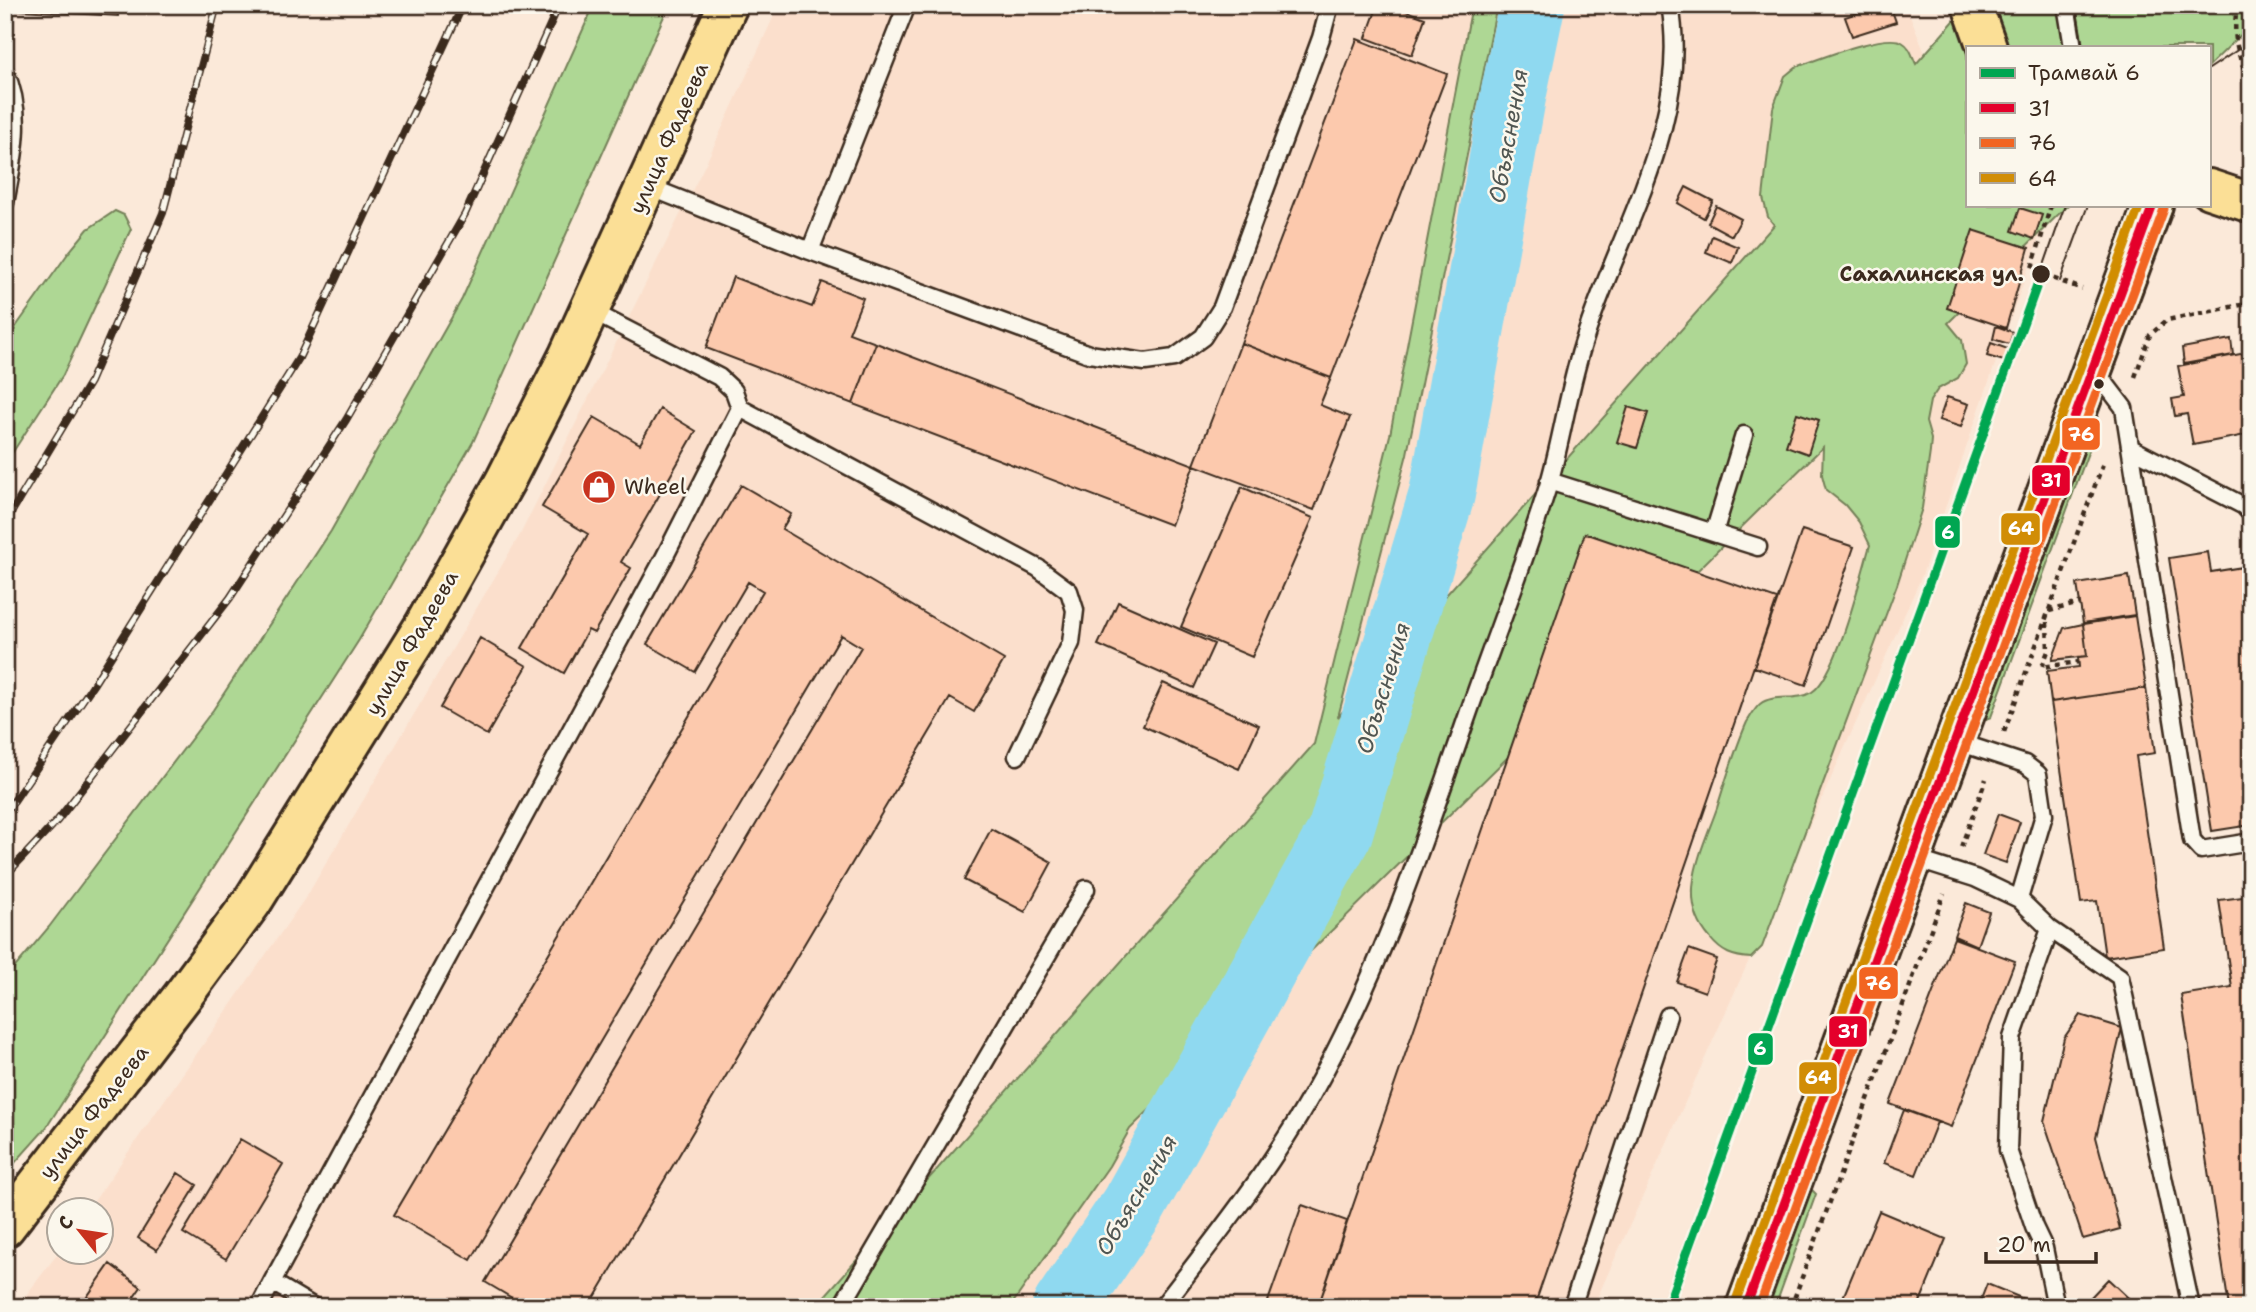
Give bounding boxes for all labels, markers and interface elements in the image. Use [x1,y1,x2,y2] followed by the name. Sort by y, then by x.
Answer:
[1966,46,2210,206] legend
[623,58,715,218] street label: улица Фадеева
[2028,59,2140,87] text: Трамвай 6
[1481,67,1535,205] water label: Объяснения
[2028,95,2050,123] text: 31
[2028,129,2057,157] text: 76
[2028,165,2057,193] text: 64
[1840,260,2024,288] place label: Сахалинская ул.
[2030,263,2052,285] marker: Сахалинская ул.
[2092,377,2106,391] unlabelled marker
[2061,417,2101,451] line badge: 76
[2068,422,2094,447] text: 76
[2031,464,2071,497] line badge: 31
[580,468,618,506] shop icon: Wheel
[2040,468,2062,493] text: 31
[624,473,687,501] place label: Wheel
[2000,512,2041,546] line badge: 64
[1934,515,1961,549] line badge: 6
[2008,516,2035,541] text: 64
[1941,520,1955,545] text: 6
[359,565,465,721] street label: улица Фадеева
[1349,619,1417,757] water label: Объяснения
[1858,966,1899,1000] line badge: 76
[1865,971,1891,996] text: 76
[1828,1015,1868,1048] line badge: 31
[1837,1019,1859,1044] text: 31
[1747,1032,1774,1066] line badge: 6
[1753,1036,1767,1061] text: 6
[33,1039,155,1185] street label: улица Фадеева
[1798,1061,1838,1095] line badge: 64
[1805,1065,1832,1090] text: 64
[1088,1129,1184,1261] water label: Объяснения
[46,1196,116,1266] north arrow
[52,1211,79,1234] text: С
[1986,1221,2097,1265] scale bar
[1997,1231,2051,1259] text: 20 m

